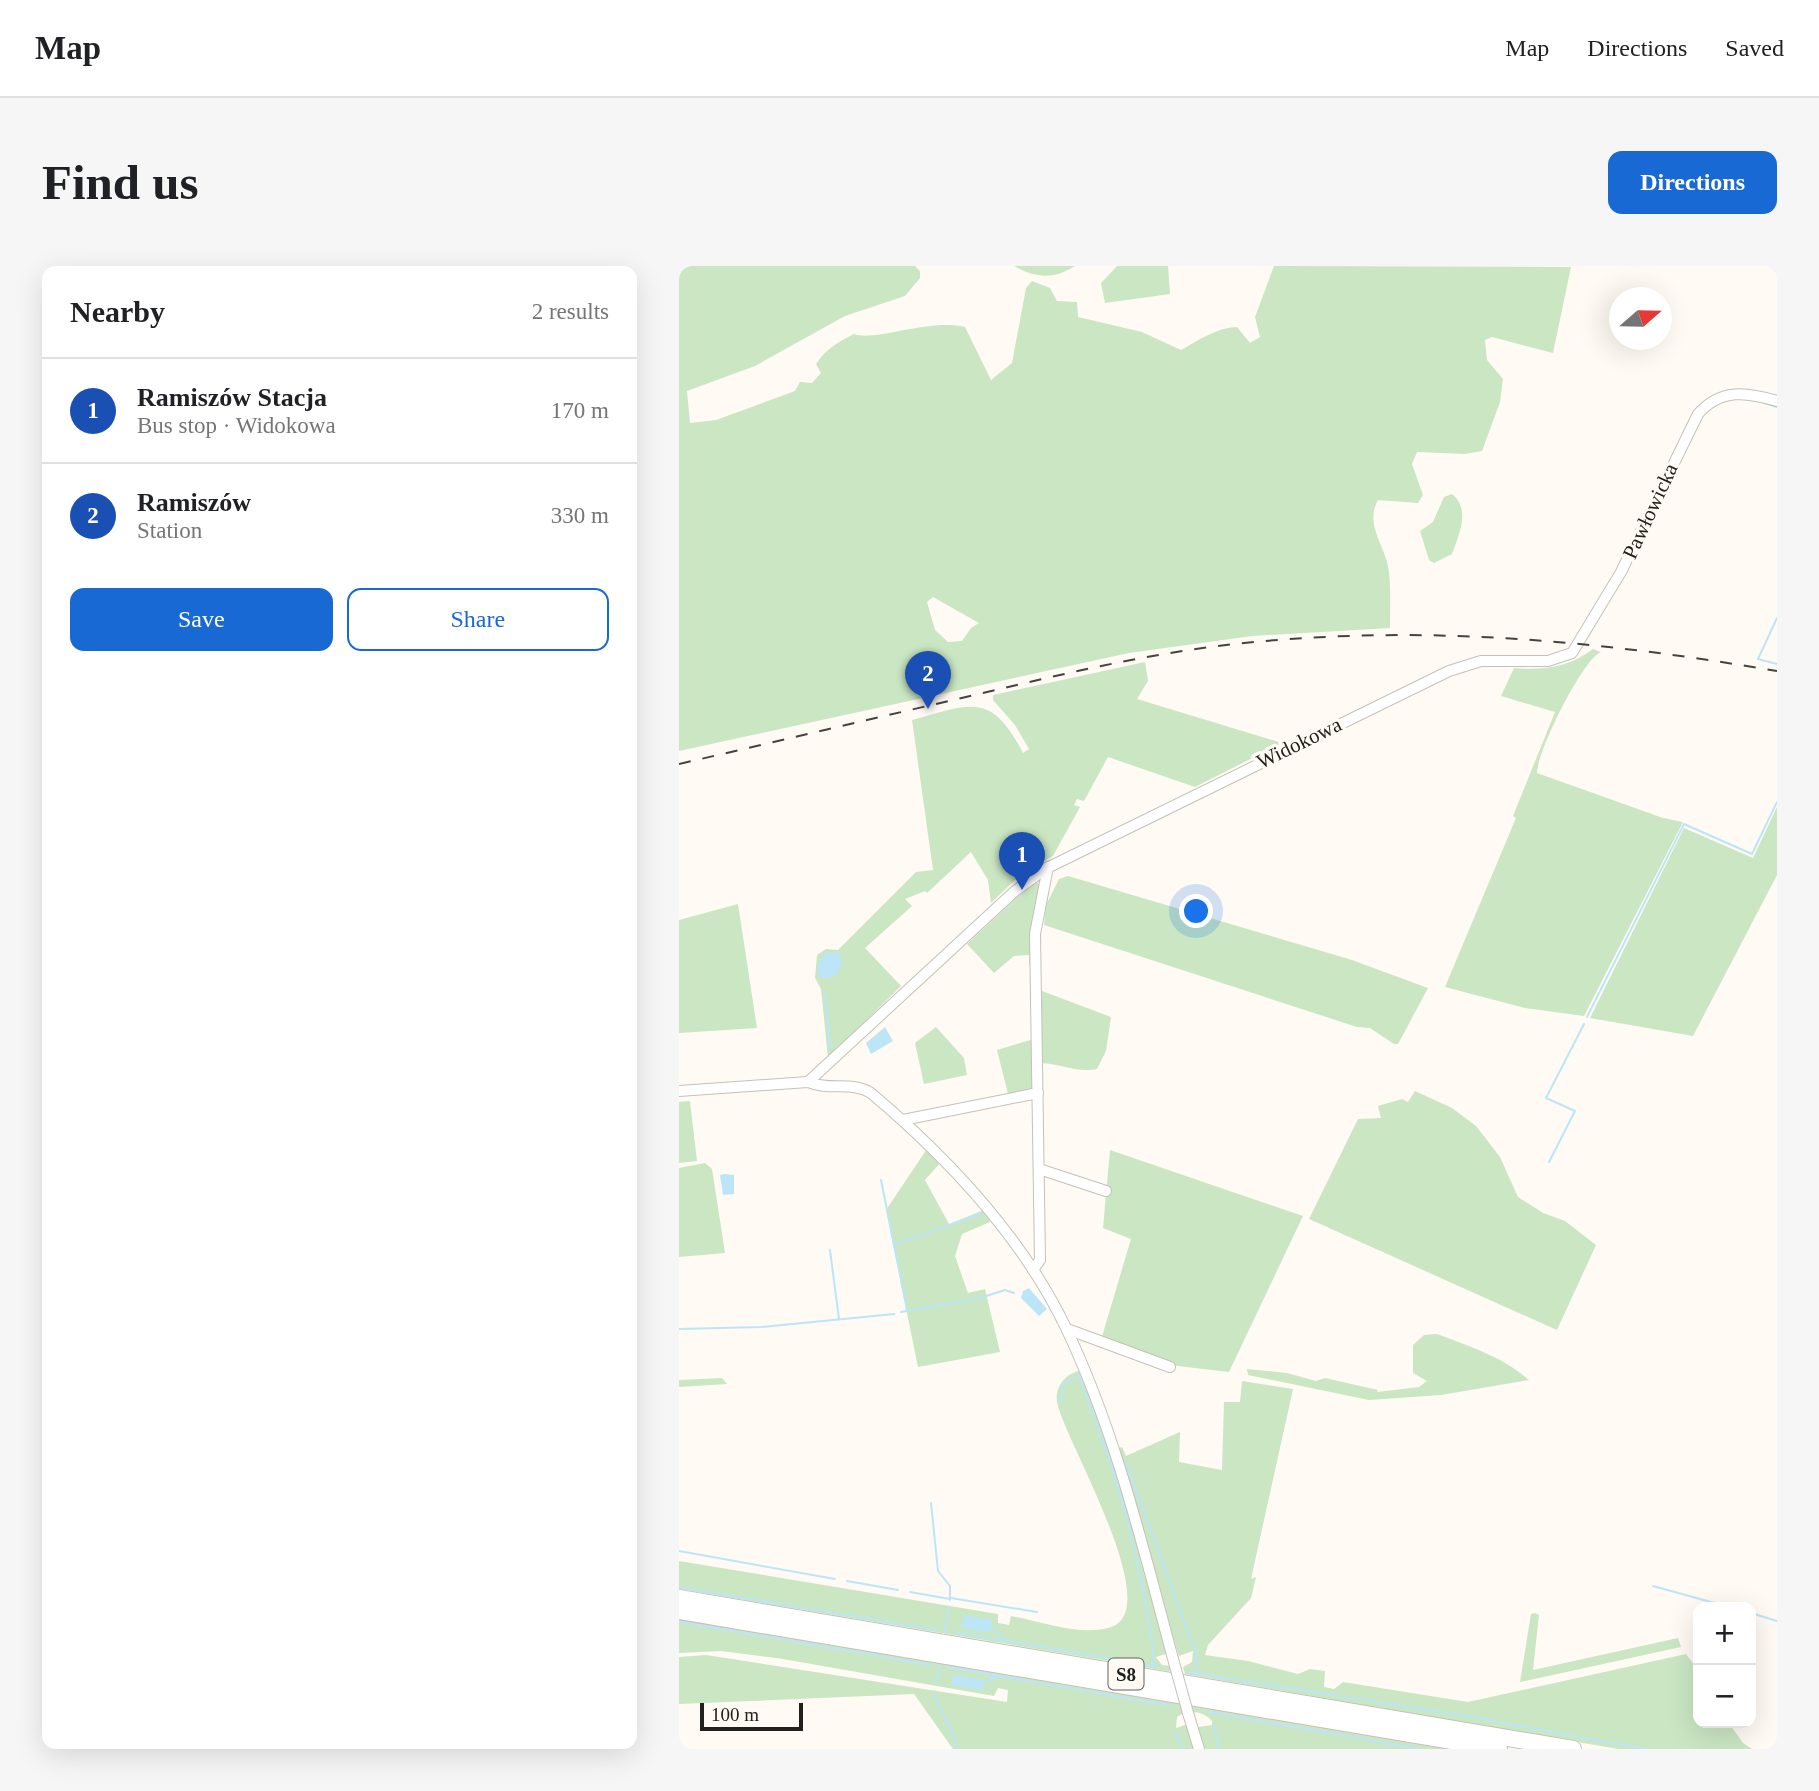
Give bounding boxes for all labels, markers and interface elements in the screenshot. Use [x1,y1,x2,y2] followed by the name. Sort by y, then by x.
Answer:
[35,30,101,66] text: Map
[1505,35,1549,61] text: Map
[1587,35,1687,61] text: Directions
[1725,35,1784,61] text: Saved
[1608,151,1777,214] button: Directions
[42,155,199,210] text: Find us
[1609,287,1672,350] north arrow
[70,295,165,328] text: Nearby
[532,299,609,324] text: 2 results
[137,383,327,412] text: Ramiszów Stacja
[87,398,99,423] text: 1
[551,398,609,423] text: 170 m
[137,413,336,438] text: Bus stop · Widokowa
[1617,459,1683,563] street label: Pawłowicka
[137,488,251,517] text: Ramiszów
[87,503,99,528] text: 2
[551,503,609,528] text: 330 m
[137,518,202,543] text: Station
[70,588,333,651] button: Save
[347,588,609,651] button: Share
[905,651,951,709] pin: 2
[1253,712,1346,774] street label: Widokowa
[999,832,1045,890] pin: 1
[1179,894,1213,928] your location
[1693,1602,1756,1728] map controls
[1693,1602,1756,1665] button: +
[1109,1658,1143,1690] road number: S8
[1693,1665,1756,1728] button: −
[700,1700,803,1732] scale bar
[711,1704,759,1725] text: 100 m

